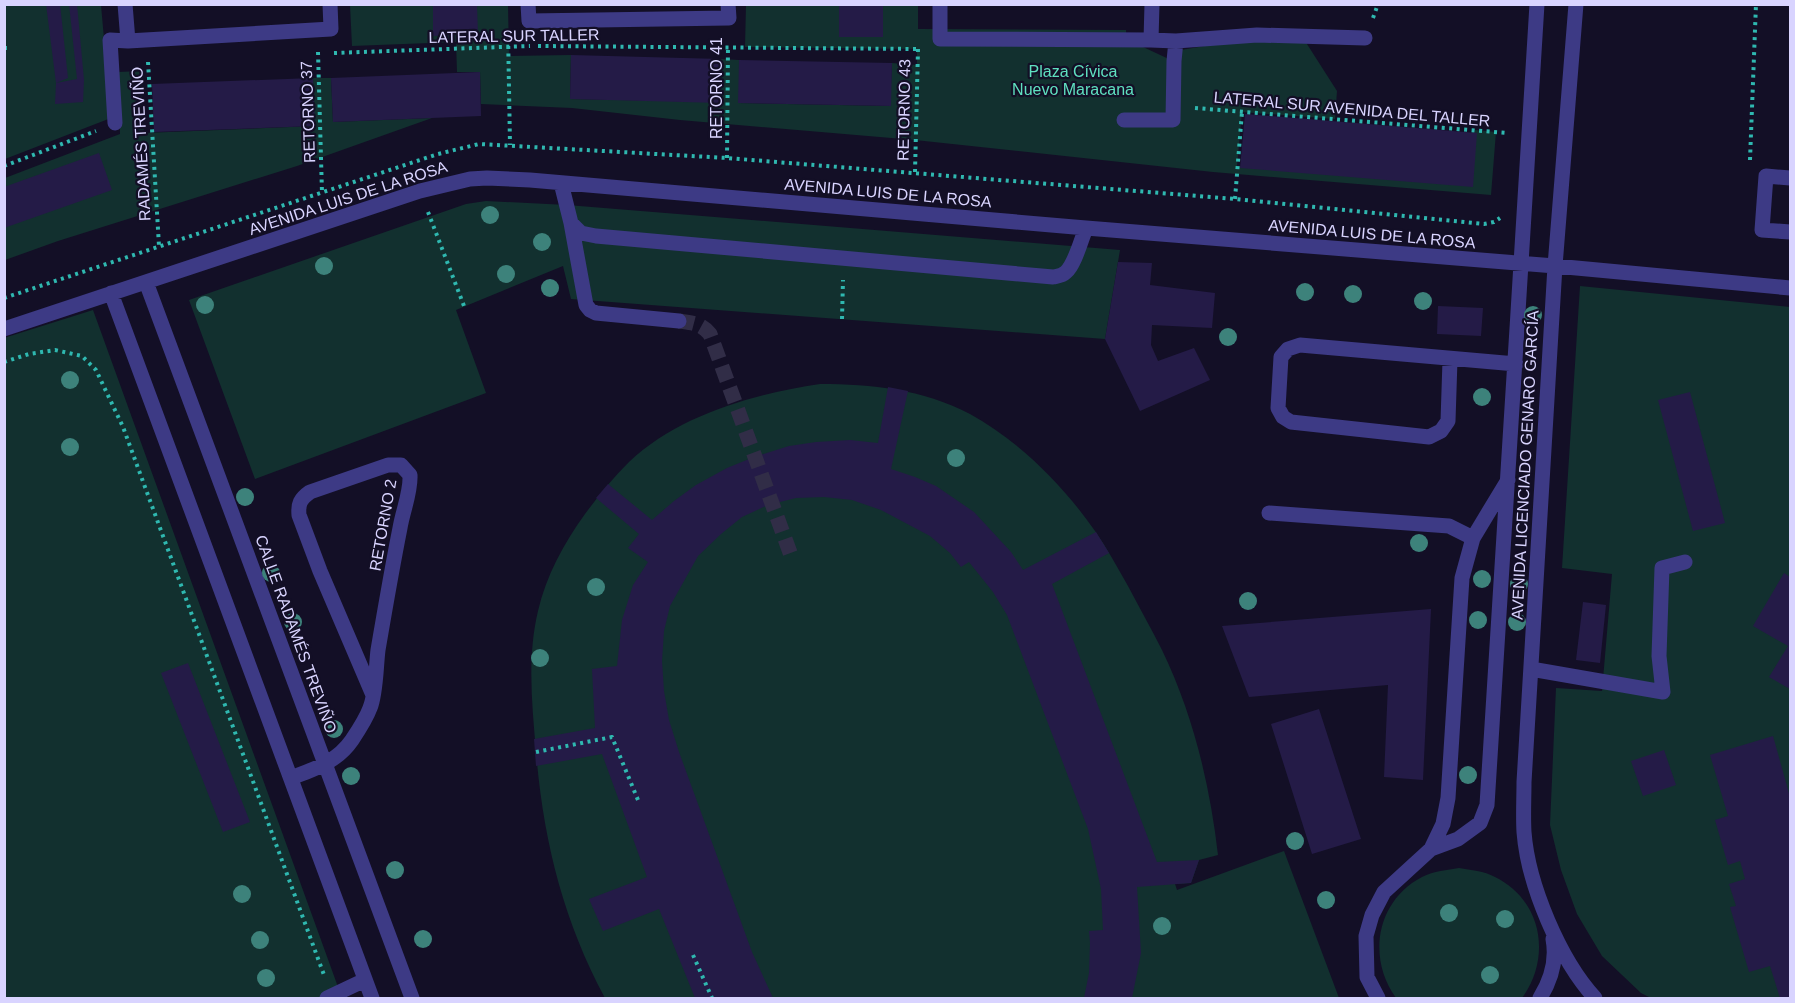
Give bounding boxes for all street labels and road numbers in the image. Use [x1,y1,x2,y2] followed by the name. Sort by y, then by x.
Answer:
[428,26,600,46] street label: LATERAL SUR TALLER
[708,37,725,139] street label: RETORNO 41
[895,59,913,161] street label: RETORNO 43
[298,61,318,163] street label: RETORNO 37
[126,66,154,222] street label: RADAMÉS TREVIÑO
[1213,88,1491,130] street label: LATERAL SUR AVENIDA DEL TALLER
[247,158,450,238] street label: AVENIDA LUIS DE LA ROSA
[784,175,993,211] street label: AVENIDA LUIS DE LA ROSA
[1268,216,1477,252] street label: AVENIDA LUIS DE LA ROSA
[1507,309,1542,620] street label: AVENIDA LICENCIADO GENARO GARCÍA
[367,478,399,572] street label: RETORNO 2
[252,532,342,735] street label: CALLE RADAMÉS TREVIÑO

